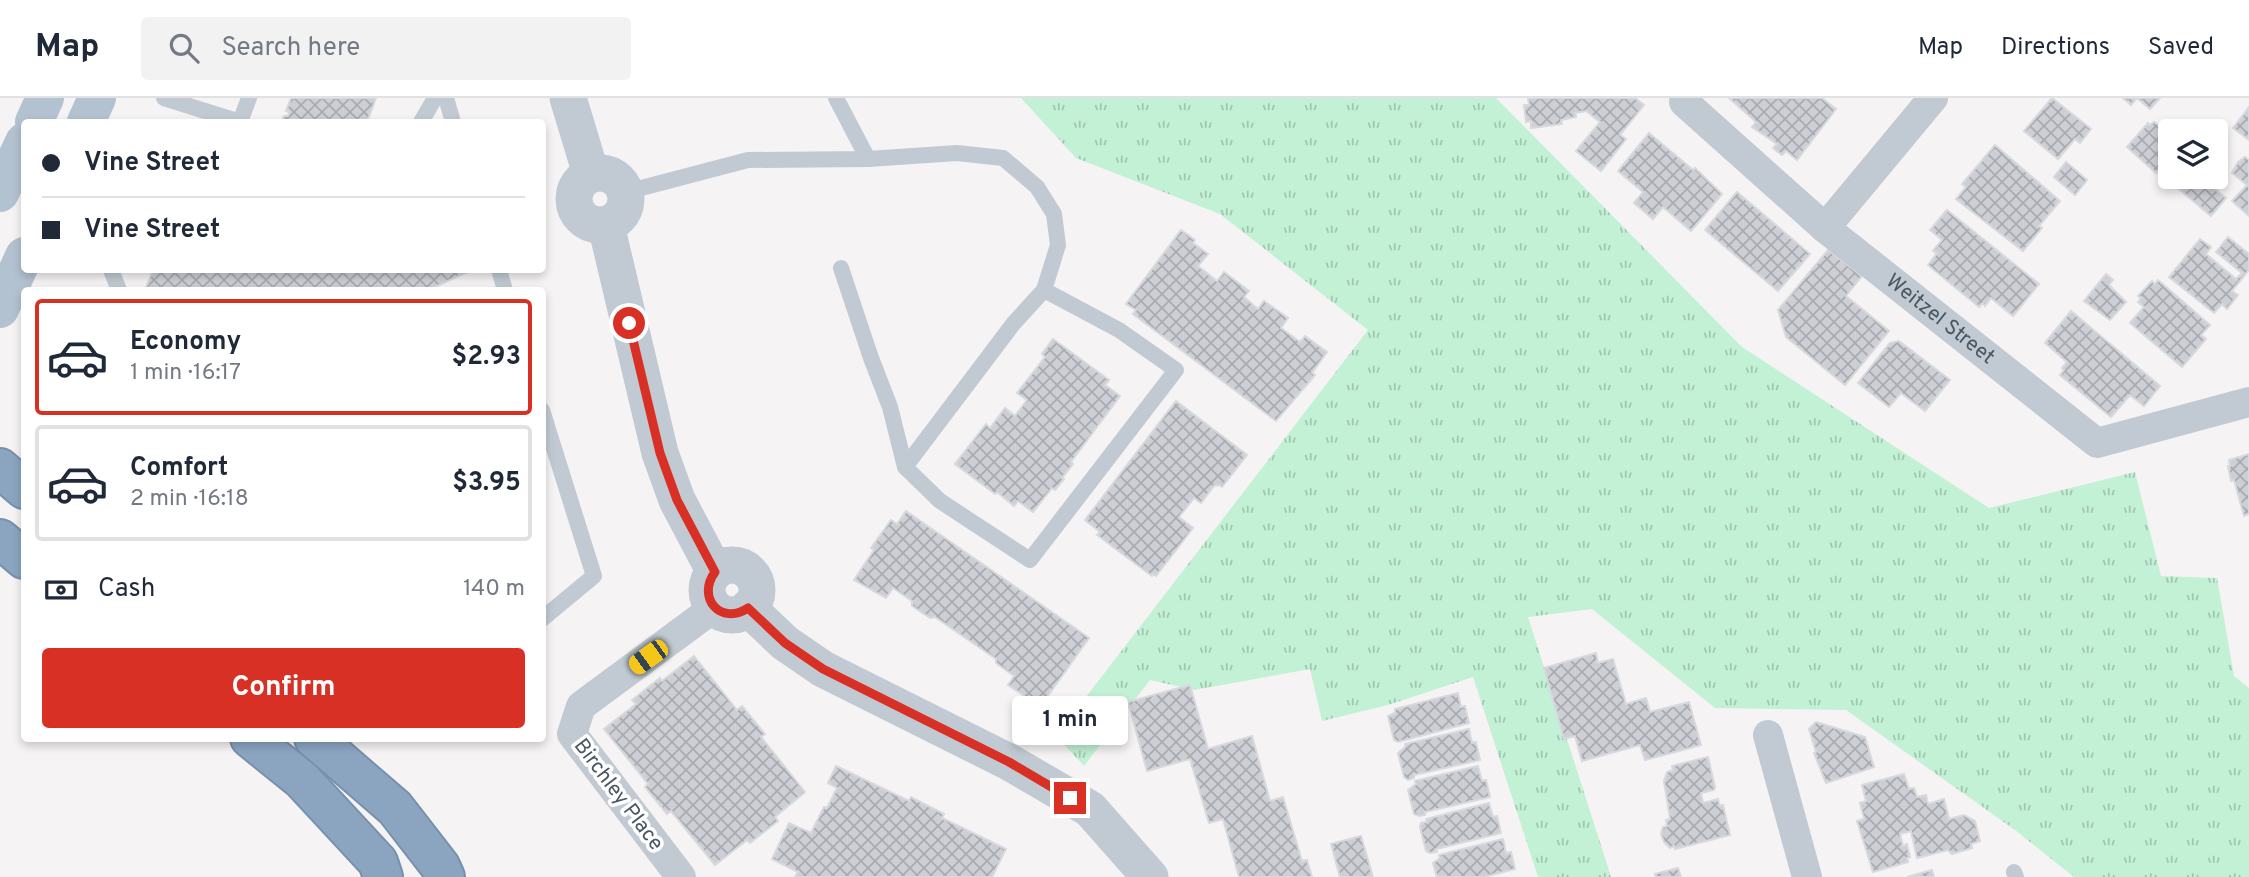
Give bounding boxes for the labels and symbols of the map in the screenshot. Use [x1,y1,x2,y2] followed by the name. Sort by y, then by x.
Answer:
[1880,268,2000,371] street label: Weitzel Street
[613,307,645,339] route start
[625,636,672,678] car
[1012,696,1128,746] callout: 1 min
[567,734,669,856] street label: Birchley Place
[1054,782,1086,814] route end

